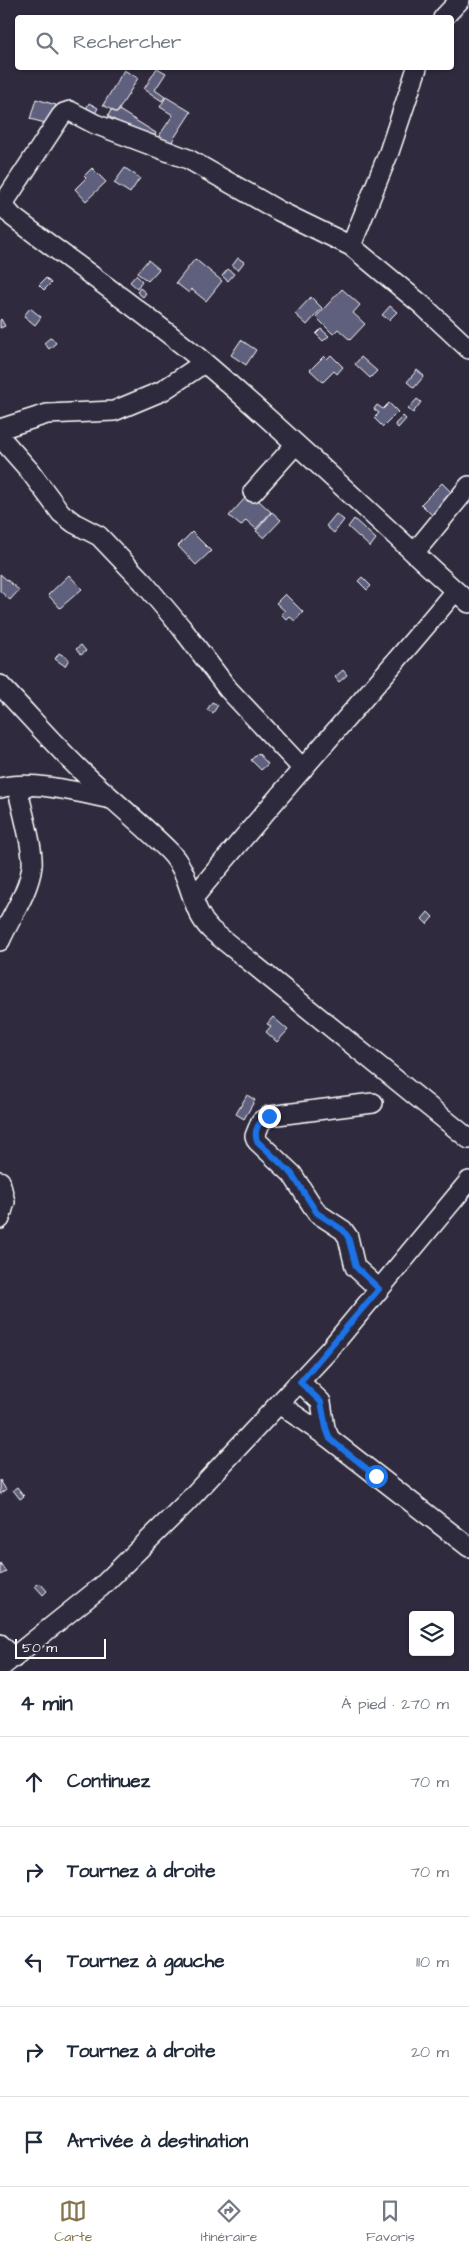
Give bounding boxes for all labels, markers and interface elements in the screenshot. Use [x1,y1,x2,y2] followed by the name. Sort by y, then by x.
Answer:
[15,15,454,70] search box
[33,29,61,57] icon: search
[73,29,181,56] text: Rechercher
[258,1105,281,1128] route end
[365,1465,388,1488] route start
[409,1611,454,1656] map controls
[409,1611,454,1656] button: layers
[15,1636,106,1659] scale bar
[22,1638,57,1658] text: 50 m
[20,1689,73,1718] text: 4 min
[341,1693,449,1715] text: À pied · 270 m
[20,1768,48,1796] icon: ahead
[67,1768,150,1795] text: Continuez
[410,1771,449,1793] text: 70 m
[20,1858,48,1886] icon: right
[67,1858,215,1885] text: Tournez à droite
[410,1861,449,1883] text: 70 m
[20,1948,48,1976] icon: left
[67,1948,225,1975] text: Tournez à gauche
[416,1951,449,1973] text: 110 m
[20,2038,48,2066] icon: right
[67,2038,215,2065] text: Tournez à droite
[411,2041,449,2063] text: 20 m
[20,2128,48,2156] icon: arrive
[67,2128,248,2155] text: Arrivée à destination
[54,2197,92,2247] tab: Carte
[201,2197,257,2247] tab: Itinéraire
[366,2197,415,2247] tab: Favoris

